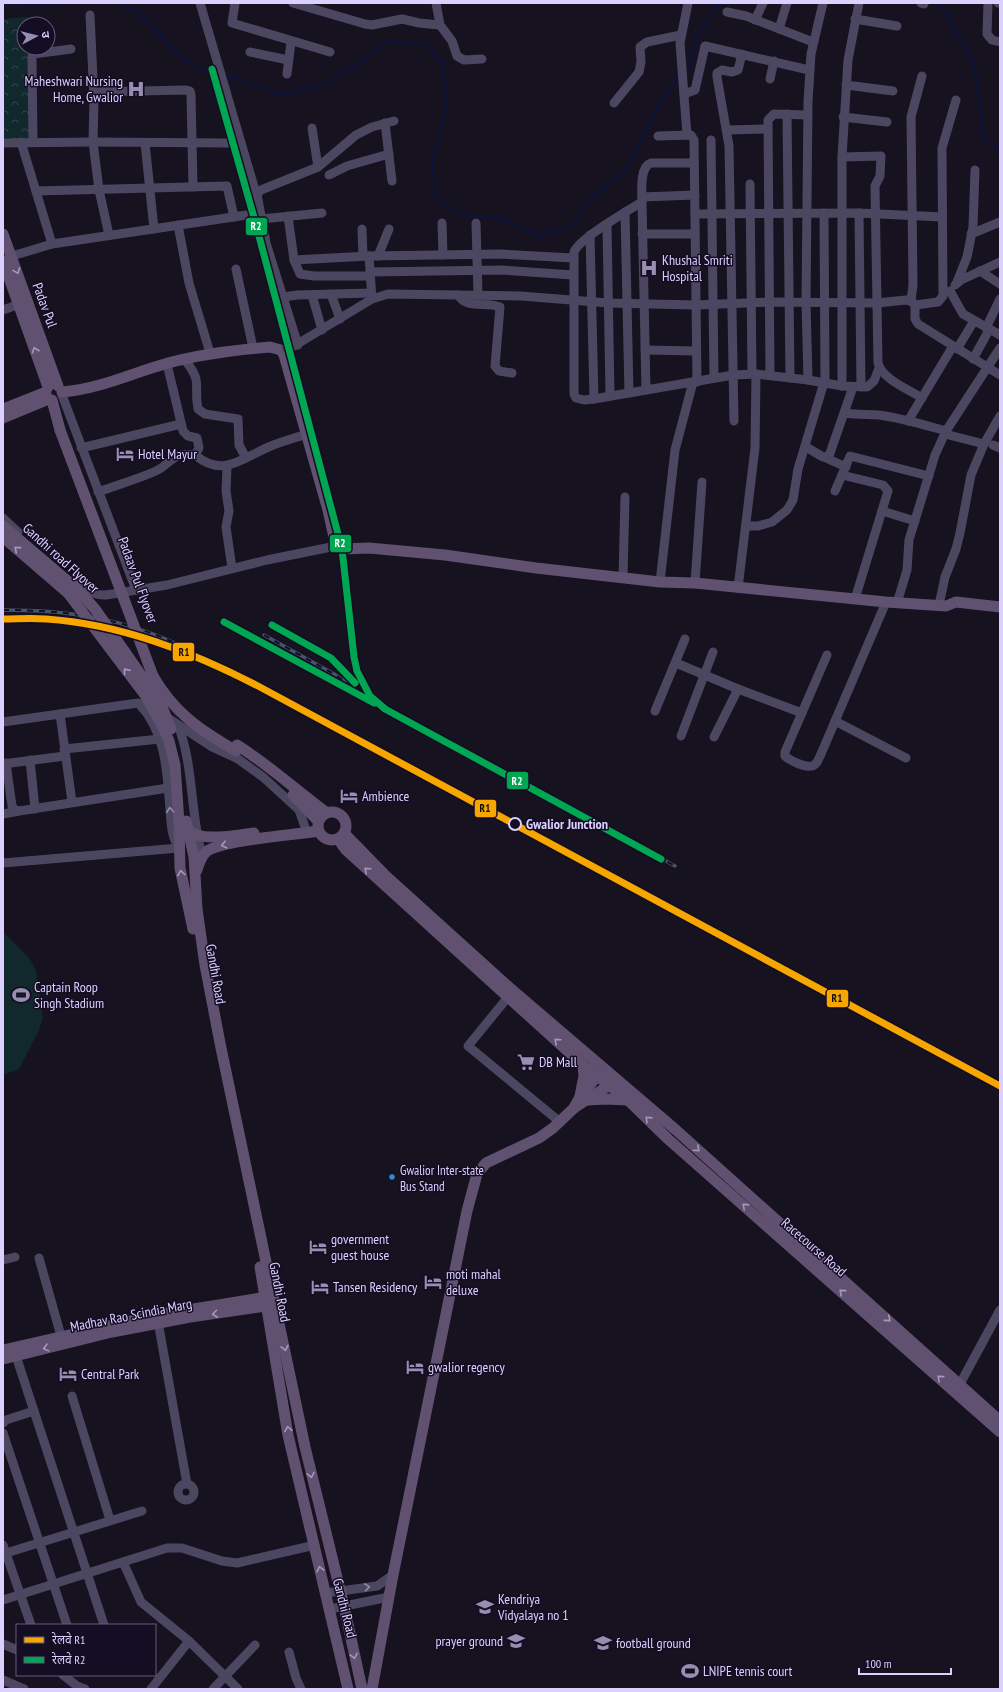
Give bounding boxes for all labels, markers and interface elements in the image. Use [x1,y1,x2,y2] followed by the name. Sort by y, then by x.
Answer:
[16,16,56,56] north arrow
[39,31,53,39] text: उ
[25,72,123,106] place label: Maheshwari Nursing Home, Gwalior
[126,79,146,99] hospital icon: Maheshwari Nursing Home, Gwalior
[245,217,268,236] line badge: R2
[251,219,261,233] text: R2
[662,251,733,285] place label: Khushal Smriti Hospital
[639,258,659,278] hospital icon: Khushal Smriti Hospital
[13,267,21,274] one-way arrow
[29,280,62,331] street label: Padav Pul
[32,347,40,354] one-way arrow
[115,444,135,464] hotel icon: Hotel Mayur
[138,445,197,463] place label: Hotel Mayur
[19,519,103,597] street label: Gandhi road Flyover
[114,534,162,626] street label: Padaav Pul Flyover
[329,534,352,553] line badge: R2
[335,536,345,550] text: R2
[15,547,22,554] one-way arrow
[172,642,195,662] line badge: R1
[179,645,189,659] text: R1
[124,669,131,676] one-way arrow
[506,771,529,790] line badge: R2
[512,774,522,788] text: R2
[339,786,359,806] hotel icon: Ambience
[362,787,410,805] place label: Ambience
[474,799,497,818] line badge: R1
[480,801,490,815] text: R1
[166,807,175,813] one-way arrow
[526,815,608,833] place label: Gwalior Junction
[508,817,522,831] marker: Gwalior Junction
[221,841,228,849] one-way arrow
[364,867,372,874] one-way arrow
[177,870,186,876] one-way arrow
[202,943,230,1005] street label: Gandhi Road
[34,978,104,1012] place label: Captain Roop Singh Stadium
[11,985,31,1005] sports icon: Captain Roop Singh Stadium
[826,989,849,1008] line badge: R1
[832,991,842,1005] text: R1
[554,1039,562,1046] one-way arrow
[516,1052,536,1072] supermarket icon: DB Mall
[539,1053,578,1071] place label: DB Mall
[645,1117,653,1124] one-way arrow
[692,1144,700,1152] one-way arrow
[400,1162,484,1195] place label: Gwalior Inter-state Bus Stand
[387,1172,397,1182] marker: Gwalior Inter-state Bus Stand
[742,1204,749,1211] one-way arrow
[778,1214,850,1280] street label: Racecourse Road
[331,1230,389,1264] place label: government guest house
[308,1237,328,1257] hotel icon: government guest house
[265,1260,295,1324] street label: Gandhi Road
[446,1265,501,1299] place label: moti mahal deluxe
[423,1272,443,1292] hotel icon: moti mahal deluxe
[310,1277,330,1297] hotel icon: Tansen Residency
[333,1278,418,1296] place label: Tansen Residency
[840,1289,847,1296] one-way arrow
[68,1294,194,1336] street label: Madhav Rao Scindia Marg
[212,1309,218,1318] one-way arrow
[883,1315,891,1322] one-way arrow
[43,1344,50,1352] one-way arrow
[280,1345,288,1351] one-way arrow
[405,1357,425,1377] hotel icon: gwalior regency
[428,1358,505,1376] place label: gwalior regency
[58,1364,78,1384] hotel icon: Central Park
[81,1365,140,1383] place label: Central Park
[937,1375,945,1382] one-way arrow
[284,1426,292,1432] one-way arrow
[306,1472,314,1478] one-way arrow
[317,1566,325,1572] one-way arrow
[329,1576,361,1640] street label: Gandhi Road
[364,1583,371,1592] one-way arrow
[497,1590,569,1624] place label: Kendriya Vidyalaya no 1
[475,1597,495,1617] school or university icon: Kendriya Vidyalaya no 1
[16,1624,156,1676] legend
[506,1631,526,1651] school or university icon: prayer ground
[52,1632,85,1647] text: रेलवे R1
[435,1632,503,1650] place label: prayer ground
[593,1633,613,1653] school or university icon: football ground
[616,1634,691,1652] place label: football ground
[859,1650,951,1676] scale bar
[52,1652,85,1667] text: रेलवे R2
[350,1653,358,1659] one-way arrow
[865,1656,892,1671] text: 100 m
[680,1661,700,1681] sports icon: LNIPE tennis court
[703,1662,792,1680] place label: LNIPE tennis court

